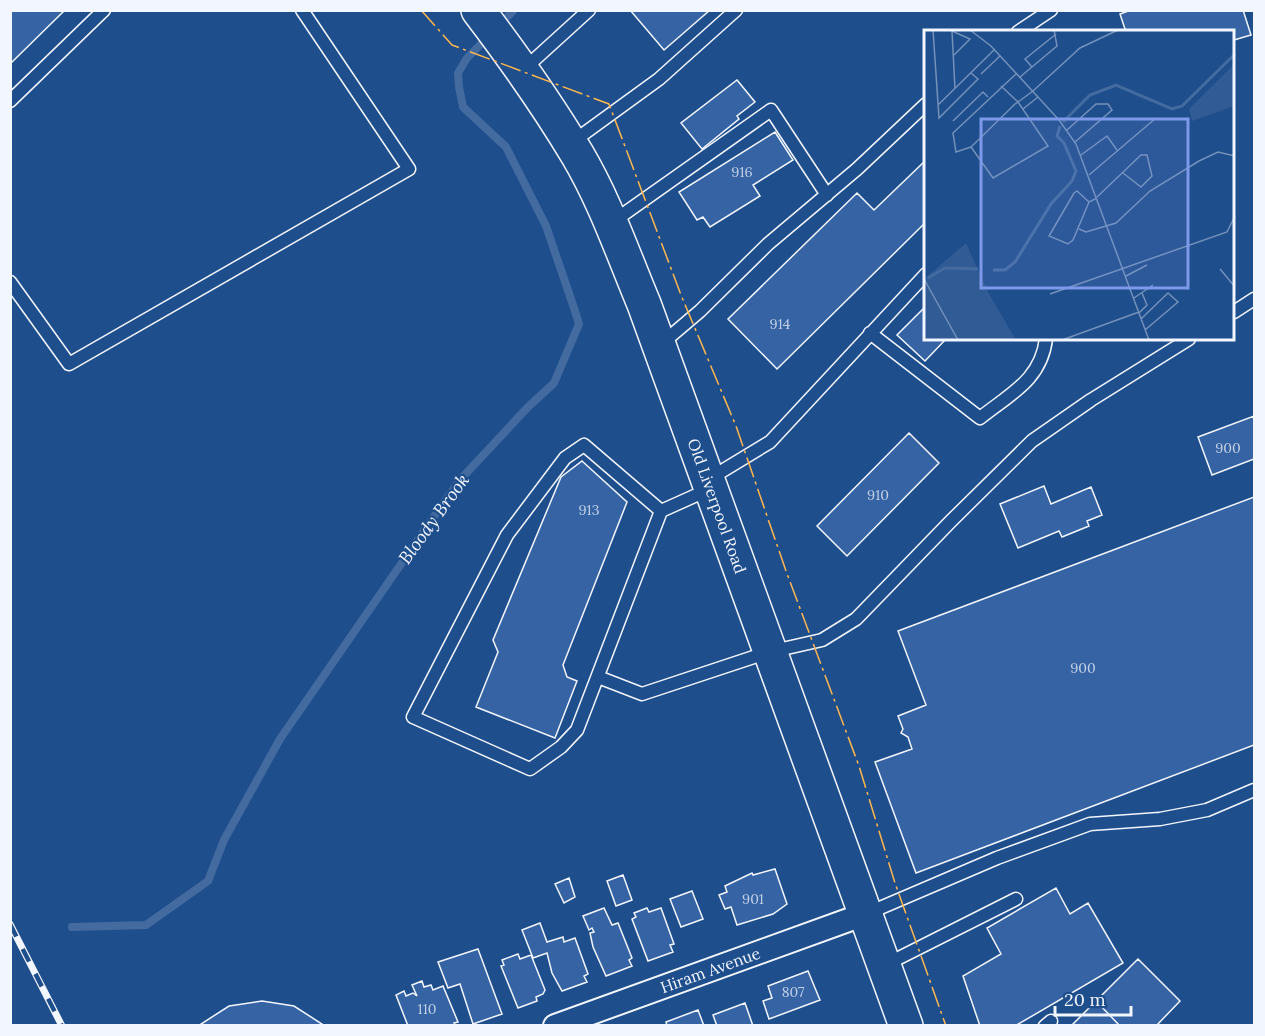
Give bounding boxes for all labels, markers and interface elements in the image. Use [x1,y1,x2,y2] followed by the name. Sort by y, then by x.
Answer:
[924,30,1235,340] inset map
[731,163,753,181] house number: 916
[770,315,791,333] house number: 914
[684,436,751,577] street label: Old Liverpool Road
[1215,439,1241,457] house number: 900
[393,469,474,568] water label: Bloody Brook
[867,486,889,504] house number: 910
[579,501,600,519] house number: 913
[1070,659,1096,677] house number: 900
[742,890,764,908] house number: 901
[657,943,763,997] street label: Hiram Avenue
[1055,979,1132,1017] scale bar
[782,983,805,1001] house number: 807
[1064,988,1106,1011] text: 20 m
[418,1000,436,1018] house number: 110

